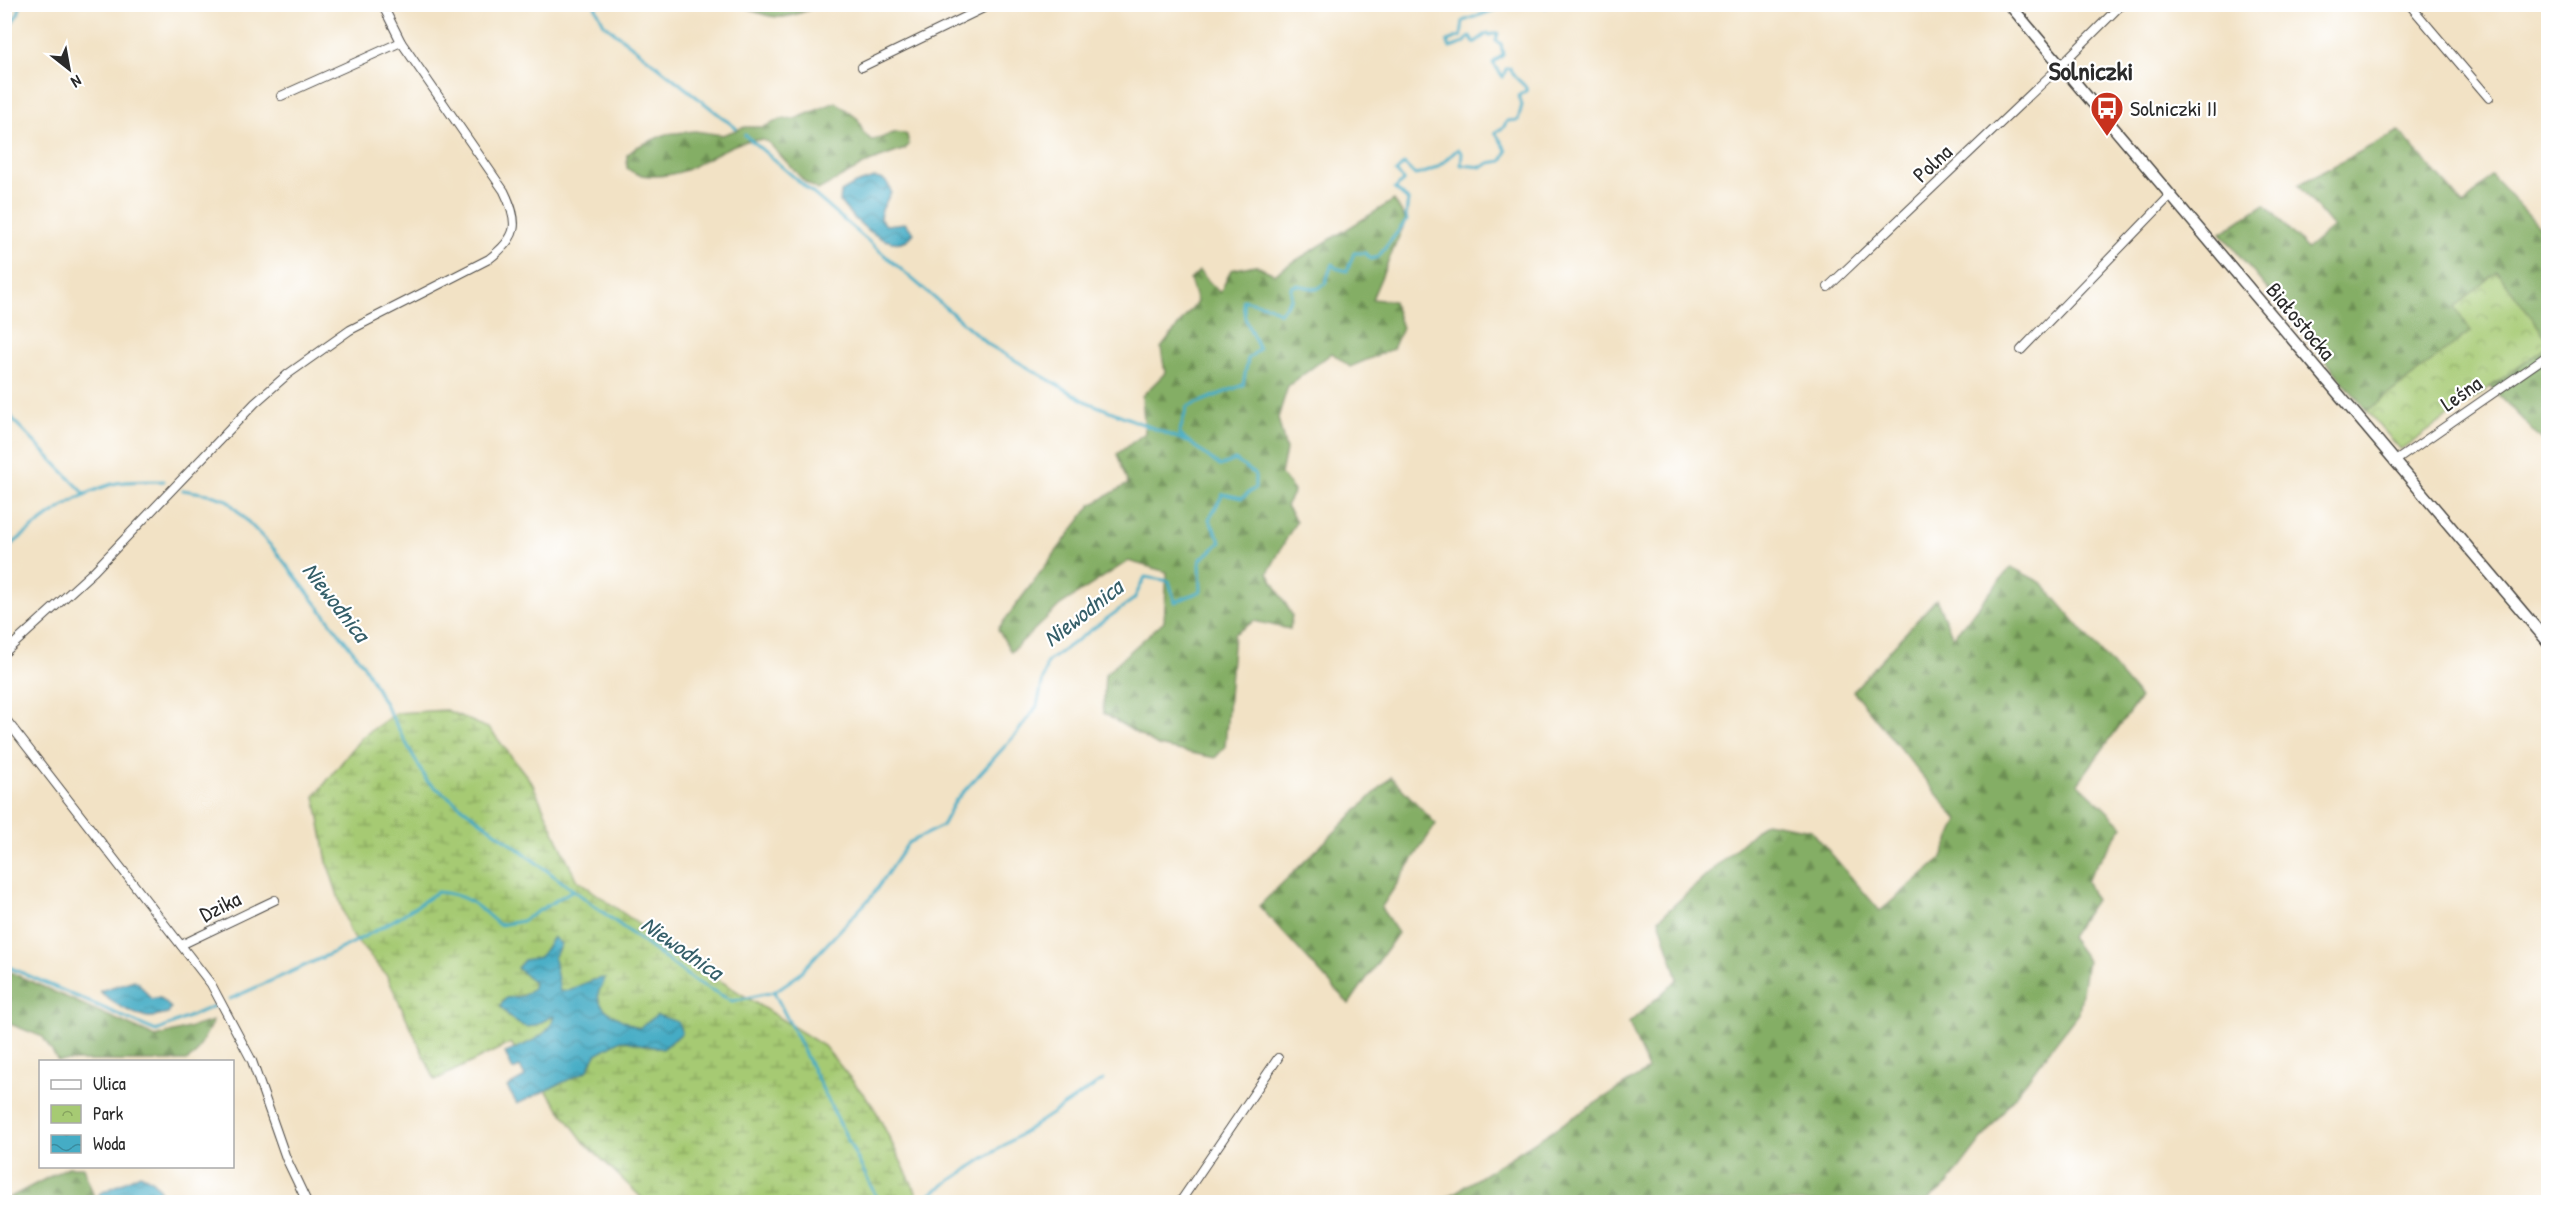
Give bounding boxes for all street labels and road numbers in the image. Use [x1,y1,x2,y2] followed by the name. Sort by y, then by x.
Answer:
[1906,137,1959,189] street label: Polna
[2260,276,2343,367] street label: Białostocka
[2434,368,2488,418] street label: Leśna
[194,883,246,929] street label: Dzika

